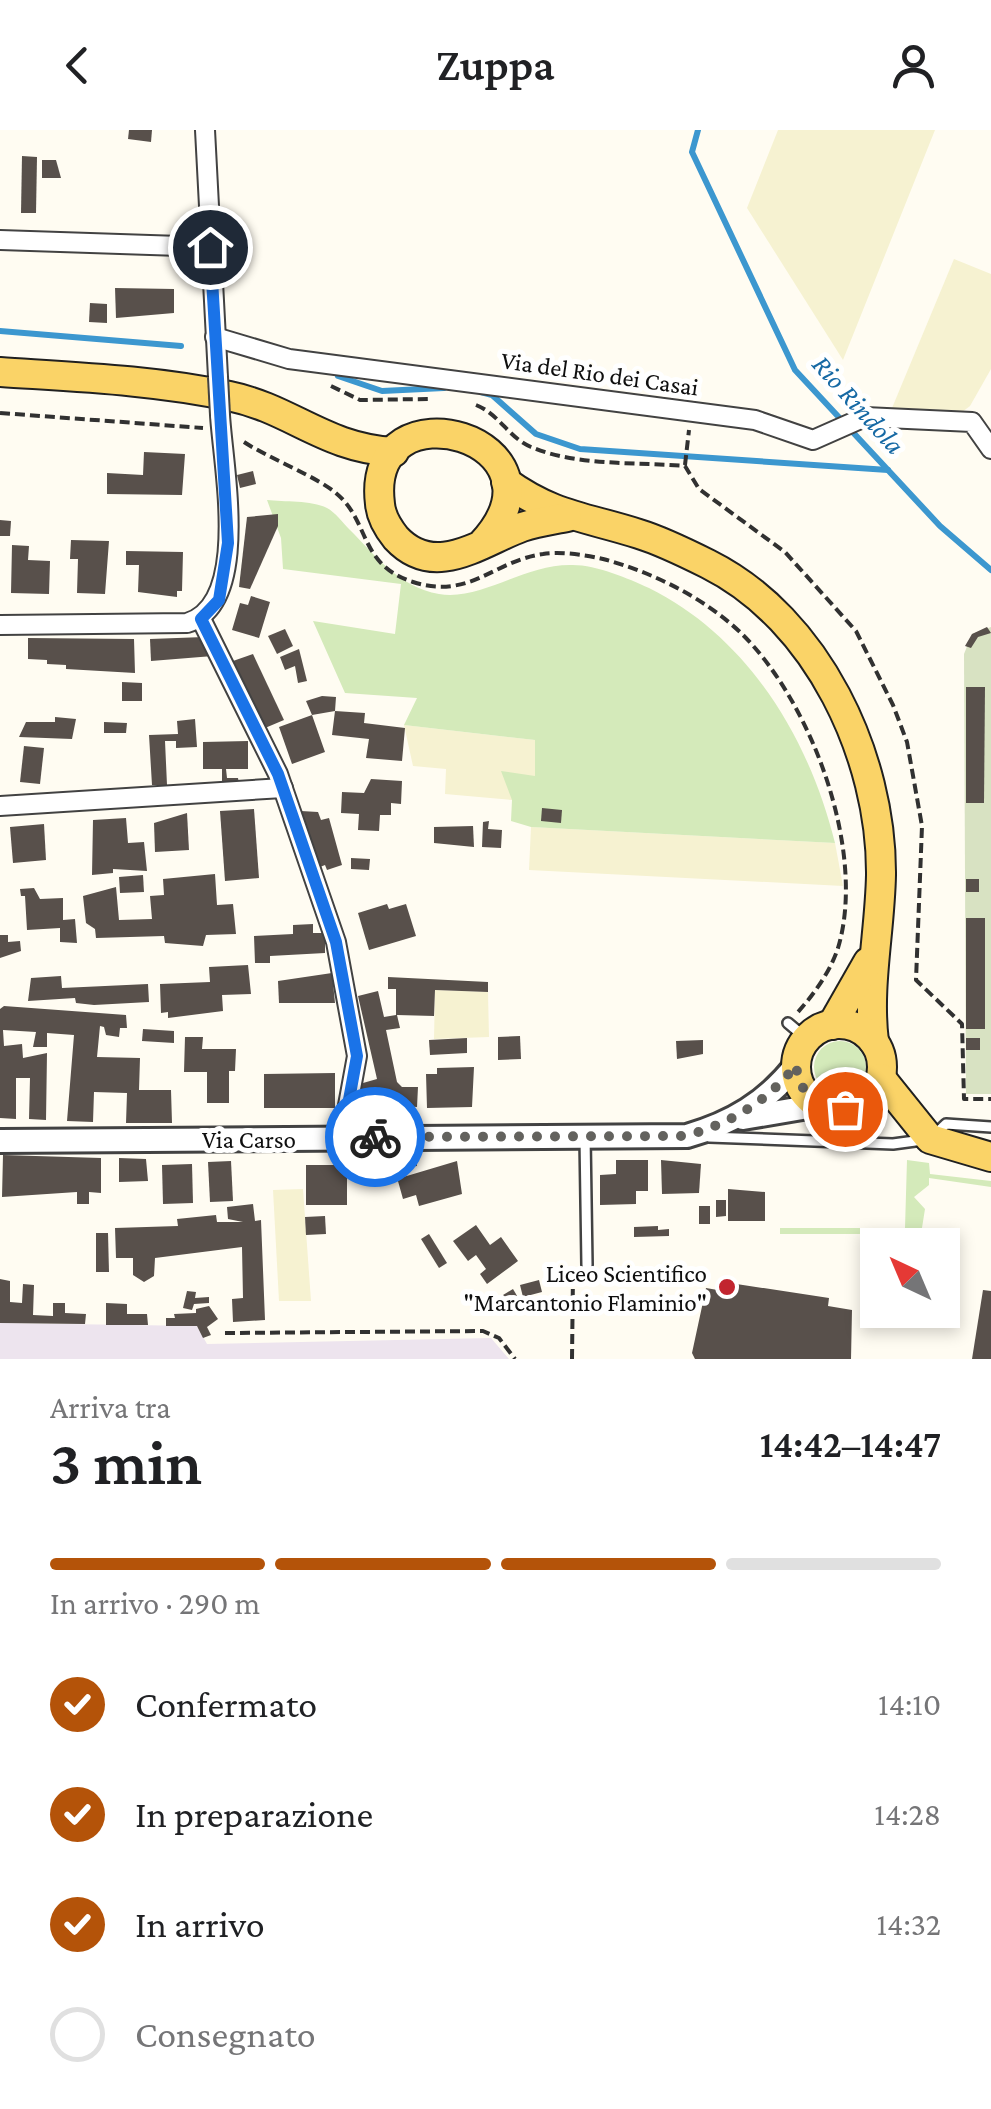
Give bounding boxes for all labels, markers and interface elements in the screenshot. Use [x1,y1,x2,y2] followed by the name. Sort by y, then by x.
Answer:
[50,38,105,93] icon: back
[886,38,941,93] icon: person
[436,40,555,90] text: Zuppa
[168,205,253,290] pin
[183,220,238,275] icon: home
[499,346,700,401] street label: Via del Rio dei Casai
[806,349,911,460] water label: Rio Rindola
[803,1067,888,1152] pin
[818,1082,873,1137] icon: bag
[325,1087,425,1187] courier
[348,1110,403,1165] icon: bike
[202,1126,296,1153] street label: Via Carso
[860,1228,960,1328] north arrow
[860,1228,960,1328] map controls
[463,1260,707,1316] place label: Liceo Scientifico "Marcantonio Flaminio"
[716,1276,738,1298] marker: Liceo Scientifico "Marcantonio Flaminio"
[50,1389,171,1425] text: Arriva tra
[760,1423,941,1465] text: 14:42–14:47
[50,1426,202,1498] text: 3 min
[50,1585,260,1621] text: In arrivo · 290 m
[50,1677,105,1732] icon: check
[135,1683,317,1725] text: Confermato
[878,1686,941,1722] text: 14:10
[50,1787,105,1842] icon: check
[135,1793,373,1835] text: In preparazione
[874,1796,941,1832] text: 14:28
[50,1897,105,1952] icon: check
[135,1903,265,1945] text: In arrivo
[876,1906,941,1942] text: 14:32
[135,2013,316,2055] text: Consegnato

